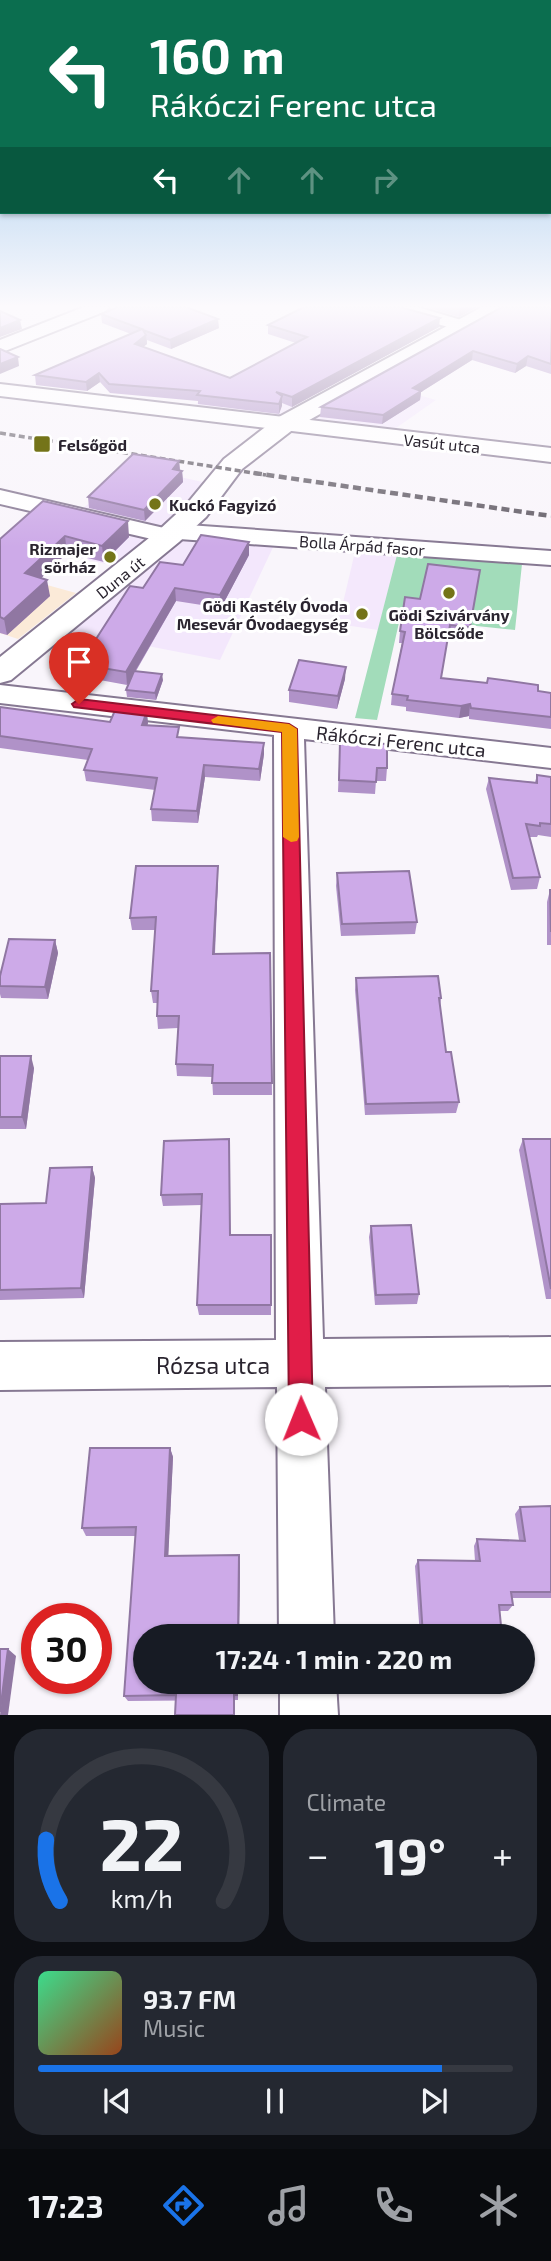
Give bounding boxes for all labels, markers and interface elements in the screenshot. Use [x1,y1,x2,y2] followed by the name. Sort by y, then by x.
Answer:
[150,25,285,84] text: 160 m
[35,28,126,119] icon: left
[150,85,437,123] text: Rákóczi Ferenc utca
[147,161,185,199] icon: left
[220,161,258,199] icon: ahead
[293,161,331,199] icon: ahead
[366,161,404,199] icon: right
[403,430,481,456] street label: Vasút utca
[32,434,52,454] marker: Felsőgöd
[58,435,127,454] place label: Felsőgöd
[169,495,277,515] place label: Kuckó Fagyizó
[147,496,163,512] marker: Kuckó Fagyizó
[299,531,426,559] street label: Bolla Árpád fasor
[29,539,96,576] place label: Rizmajer sörház
[102,549,118,565] marker: Rizmajer sörház
[92,552,148,602] street label: Duna út
[441,585,457,601] marker: Gödi Szivárvány Bölcsőde
[177,596,349,634] place label: Gödi Kastély Óvoda Mesevár Óvodaegység
[388,605,510,642] place label: Gödi Szivárvány Bölcsőde
[354,606,370,622] marker: Gödi Kastély Óvoda Mesevár Óvodaegység
[49,632,109,704] pin
[60,643,98,681] icon: arrive
[315,721,487,761] street label: Rákóczi Ferenc utca
[156,1351,270,1379] street label: Rózsa utca
[264,1382,338,1456] position arrow
[21,1603,112,1694] speed limit sign: 30
[216,1643,452,1674] text: 17:24 · 1 min · 220 m
[307,1788,386,1816] text: Climate
[99,1799,184,1887] text: 22
[375,1823,446,1885] text: 19°
[307,1831,329,1877] text: −
[492,1831,513,1877] text: +
[110,1883,172,1913] text: km/h
[143,1983,236,2014] text: 93.7 FM
[143,2014,205,2042] text: Music
[98,2082,136,2120] icon: previous
[256,2082,294,2120] icon: pause
[415,2082,453,2120] icon: next
[159,2181,208,2230] icon: directions
[264,2181,313,2230] icon: music
[369,2181,418,2230] icon: phone
[474,2181,523,2230] icon: climate
[28,2186,104,2224] text: 17:23

